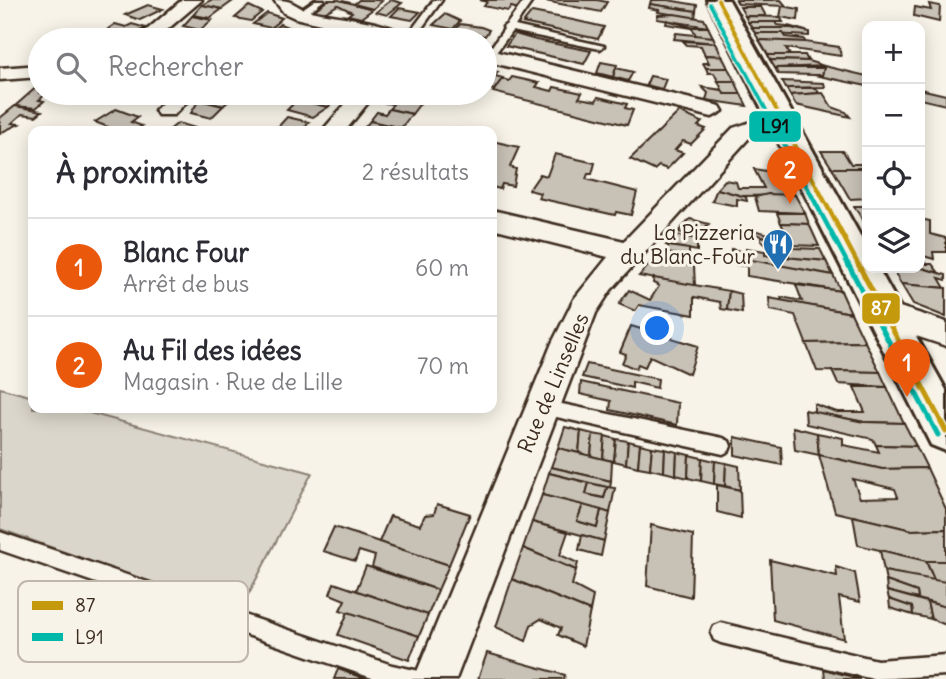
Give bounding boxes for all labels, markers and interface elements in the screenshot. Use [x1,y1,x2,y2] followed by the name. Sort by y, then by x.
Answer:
[862,21,925,273] map controls
[862,21,925,84] button: +
[28,28,497,105] search box
[52,48,90,86] icon: search
[108,50,244,83] text: Rechercher
[862,84,925,147] button: −
[748,110,802,143] line badge: L91
[761,114,789,138] text: L91
[767,146,813,204] pin: 2
[862,147,925,210] button: locate
[56,153,208,191] text: À proximité
[362,157,469,186] text: 2 résultats
[862,210,925,273] button: layers
[620,219,755,270] place label: La Pizzeria du Blanc-Four
[761,227,795,271] restaurant icon: La Pizzeria du Blanc-Four
[123,236,249,269] text: Blanc Four
[74,253,84,282] text: 1
[415,253,469,282] text: 60 m
[123,269,249,298] text: Arrêt de bus
[861,292,901,325] line badge: 87
[871,296,892,320] text: 87
[511,309,595,457] street label: Rue de Linselles
[640,311,674,345] your location
[123,334,302,367] text: Au Fil des idées
[884,339,930,397] pin: 1
[73,351,85,380] text: 2
[417,351,469,380] text: 70 m
[123,367,343,396] text: Magasin · Rue de Lille
[18,581,248,662] legend
[75,593,95,617] text: 87
[75,625,104,649] text: L91

